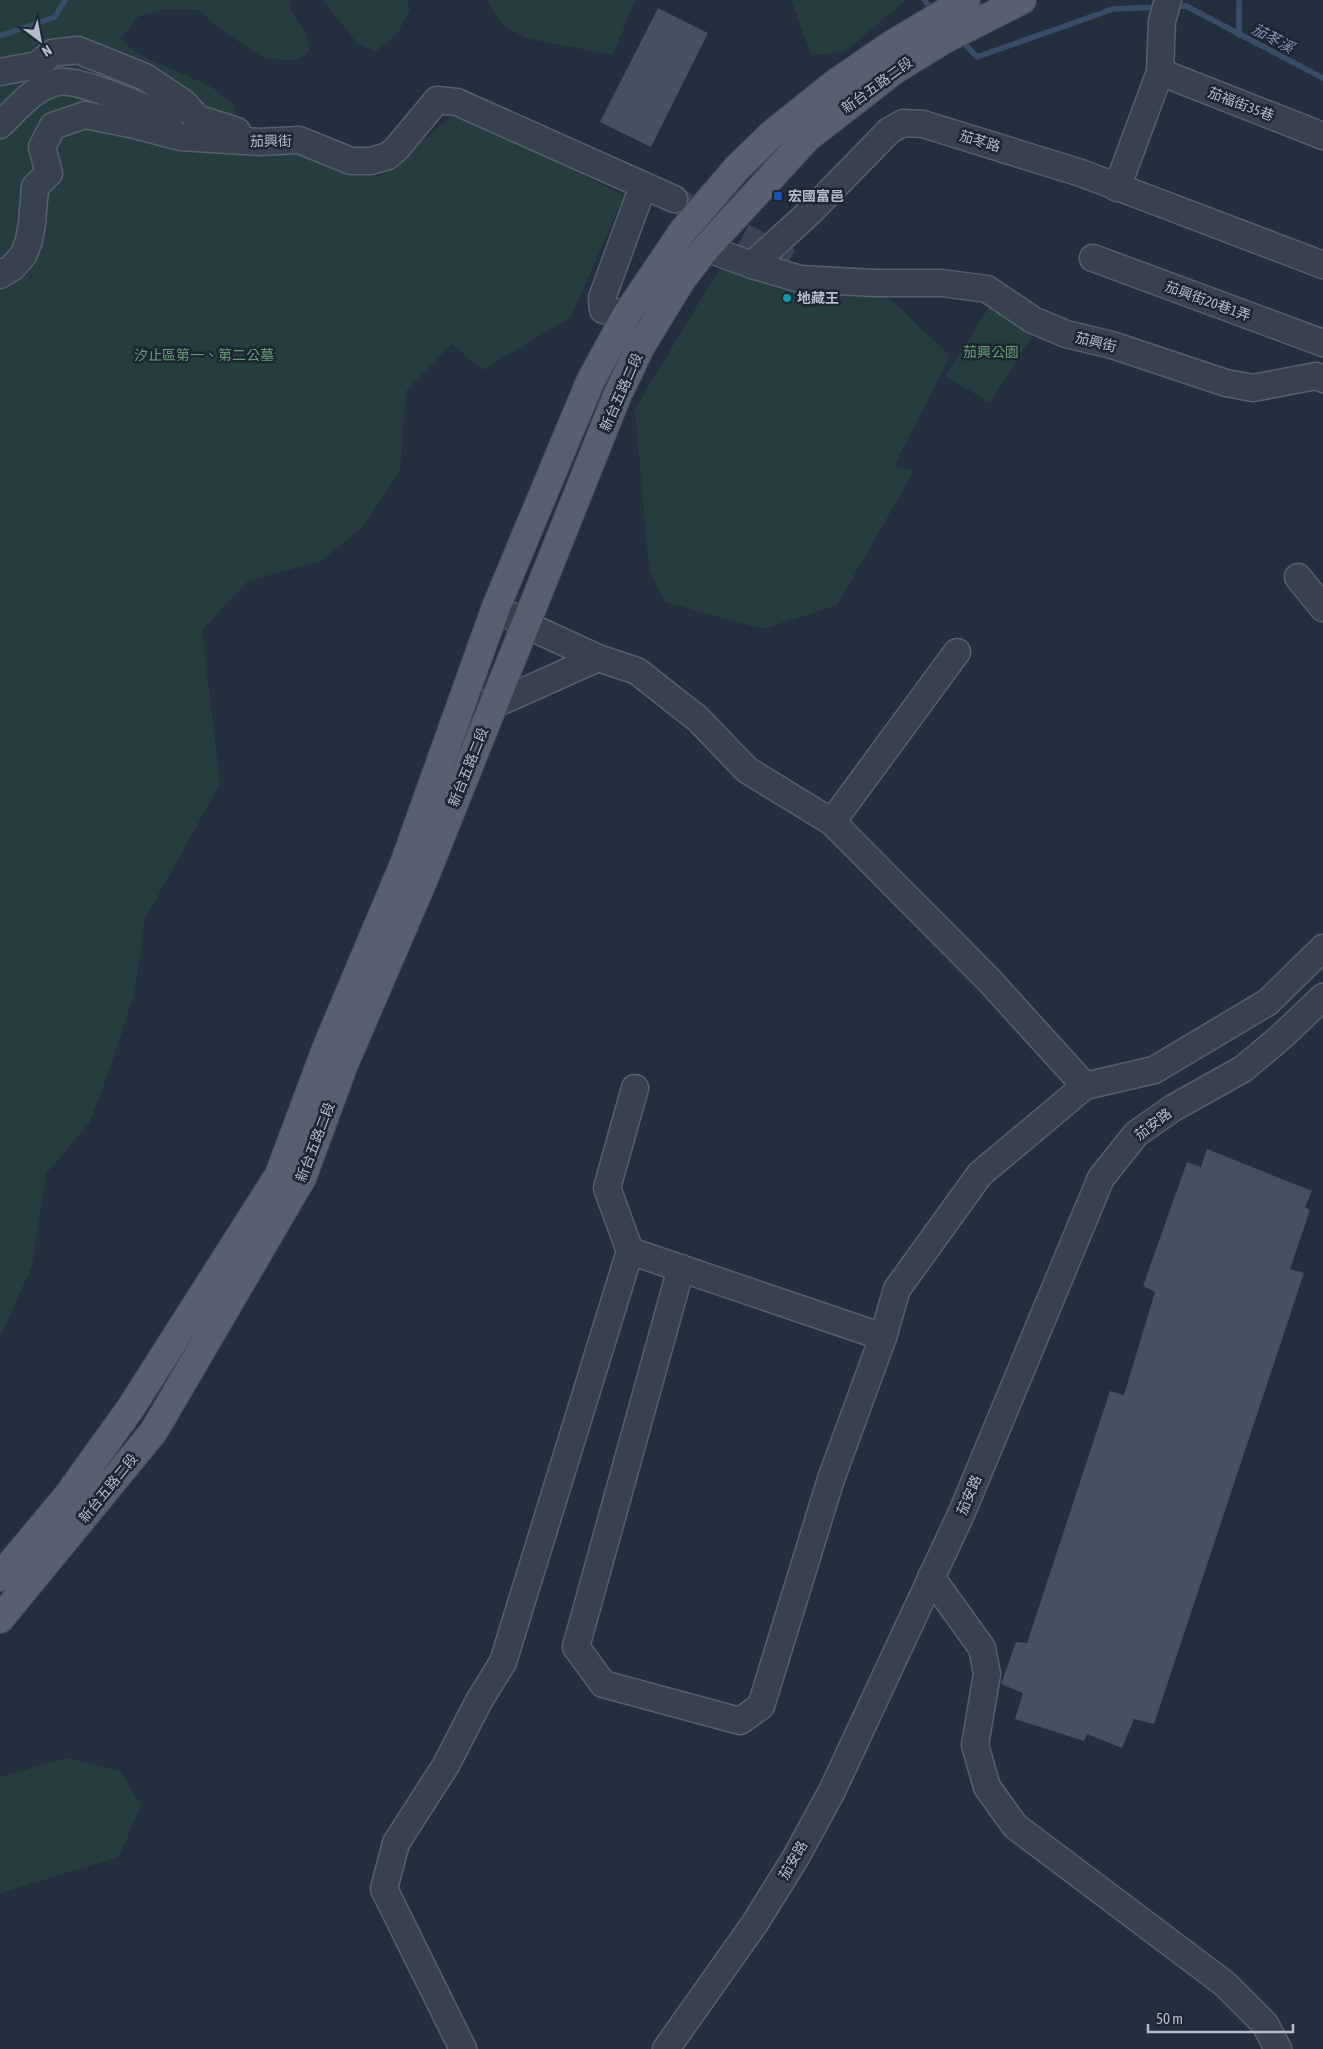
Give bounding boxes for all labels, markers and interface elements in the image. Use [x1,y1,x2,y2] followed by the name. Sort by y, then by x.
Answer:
[15,15,65,65] north arrow
[1249,20,1299,57] water label: 茄苳溪
[39,42,55,60] text: N
[838,54,916,116] street label: 新台五路二段
[1206,84,1276,124] street label: 茄福街35巷
[958,127,1002,155] street label: 茄苳路
[250,133,292,149] street label: 茄興街
[788,188,844,204] place label: 宏國富邑
[772,190,784,202] marker: 宏國富邑
[1163,278,1253,324] street label: 茄興街20巷1弄
[797,290,839,306] place label: 地藏王
[781,292,793,304] marker: 地藏王
[1074,329,1118,355] street label: 茄興街
[963,344,1019,360] park label: 茄興公園
[134,347,274,363] park label: 汐止區第一、第二公墓
[597,350,645,434] street label: 新台五路二段
[445,725,491,809] street label: 新台五路二段
[292,1100,338,1184] street label: 新台五路二段
[1131,1105,1175,1143] street label: 茄安路
[75,1450,141,1526] street label: 新台五路二段
[953,1473,985,1517] street label: 茄安路
[776,1838,810,1882] street label: 茄安路
[1148,2002,1293,2034] scale bar
[1156,2010,1183,2027] text: 50 m

